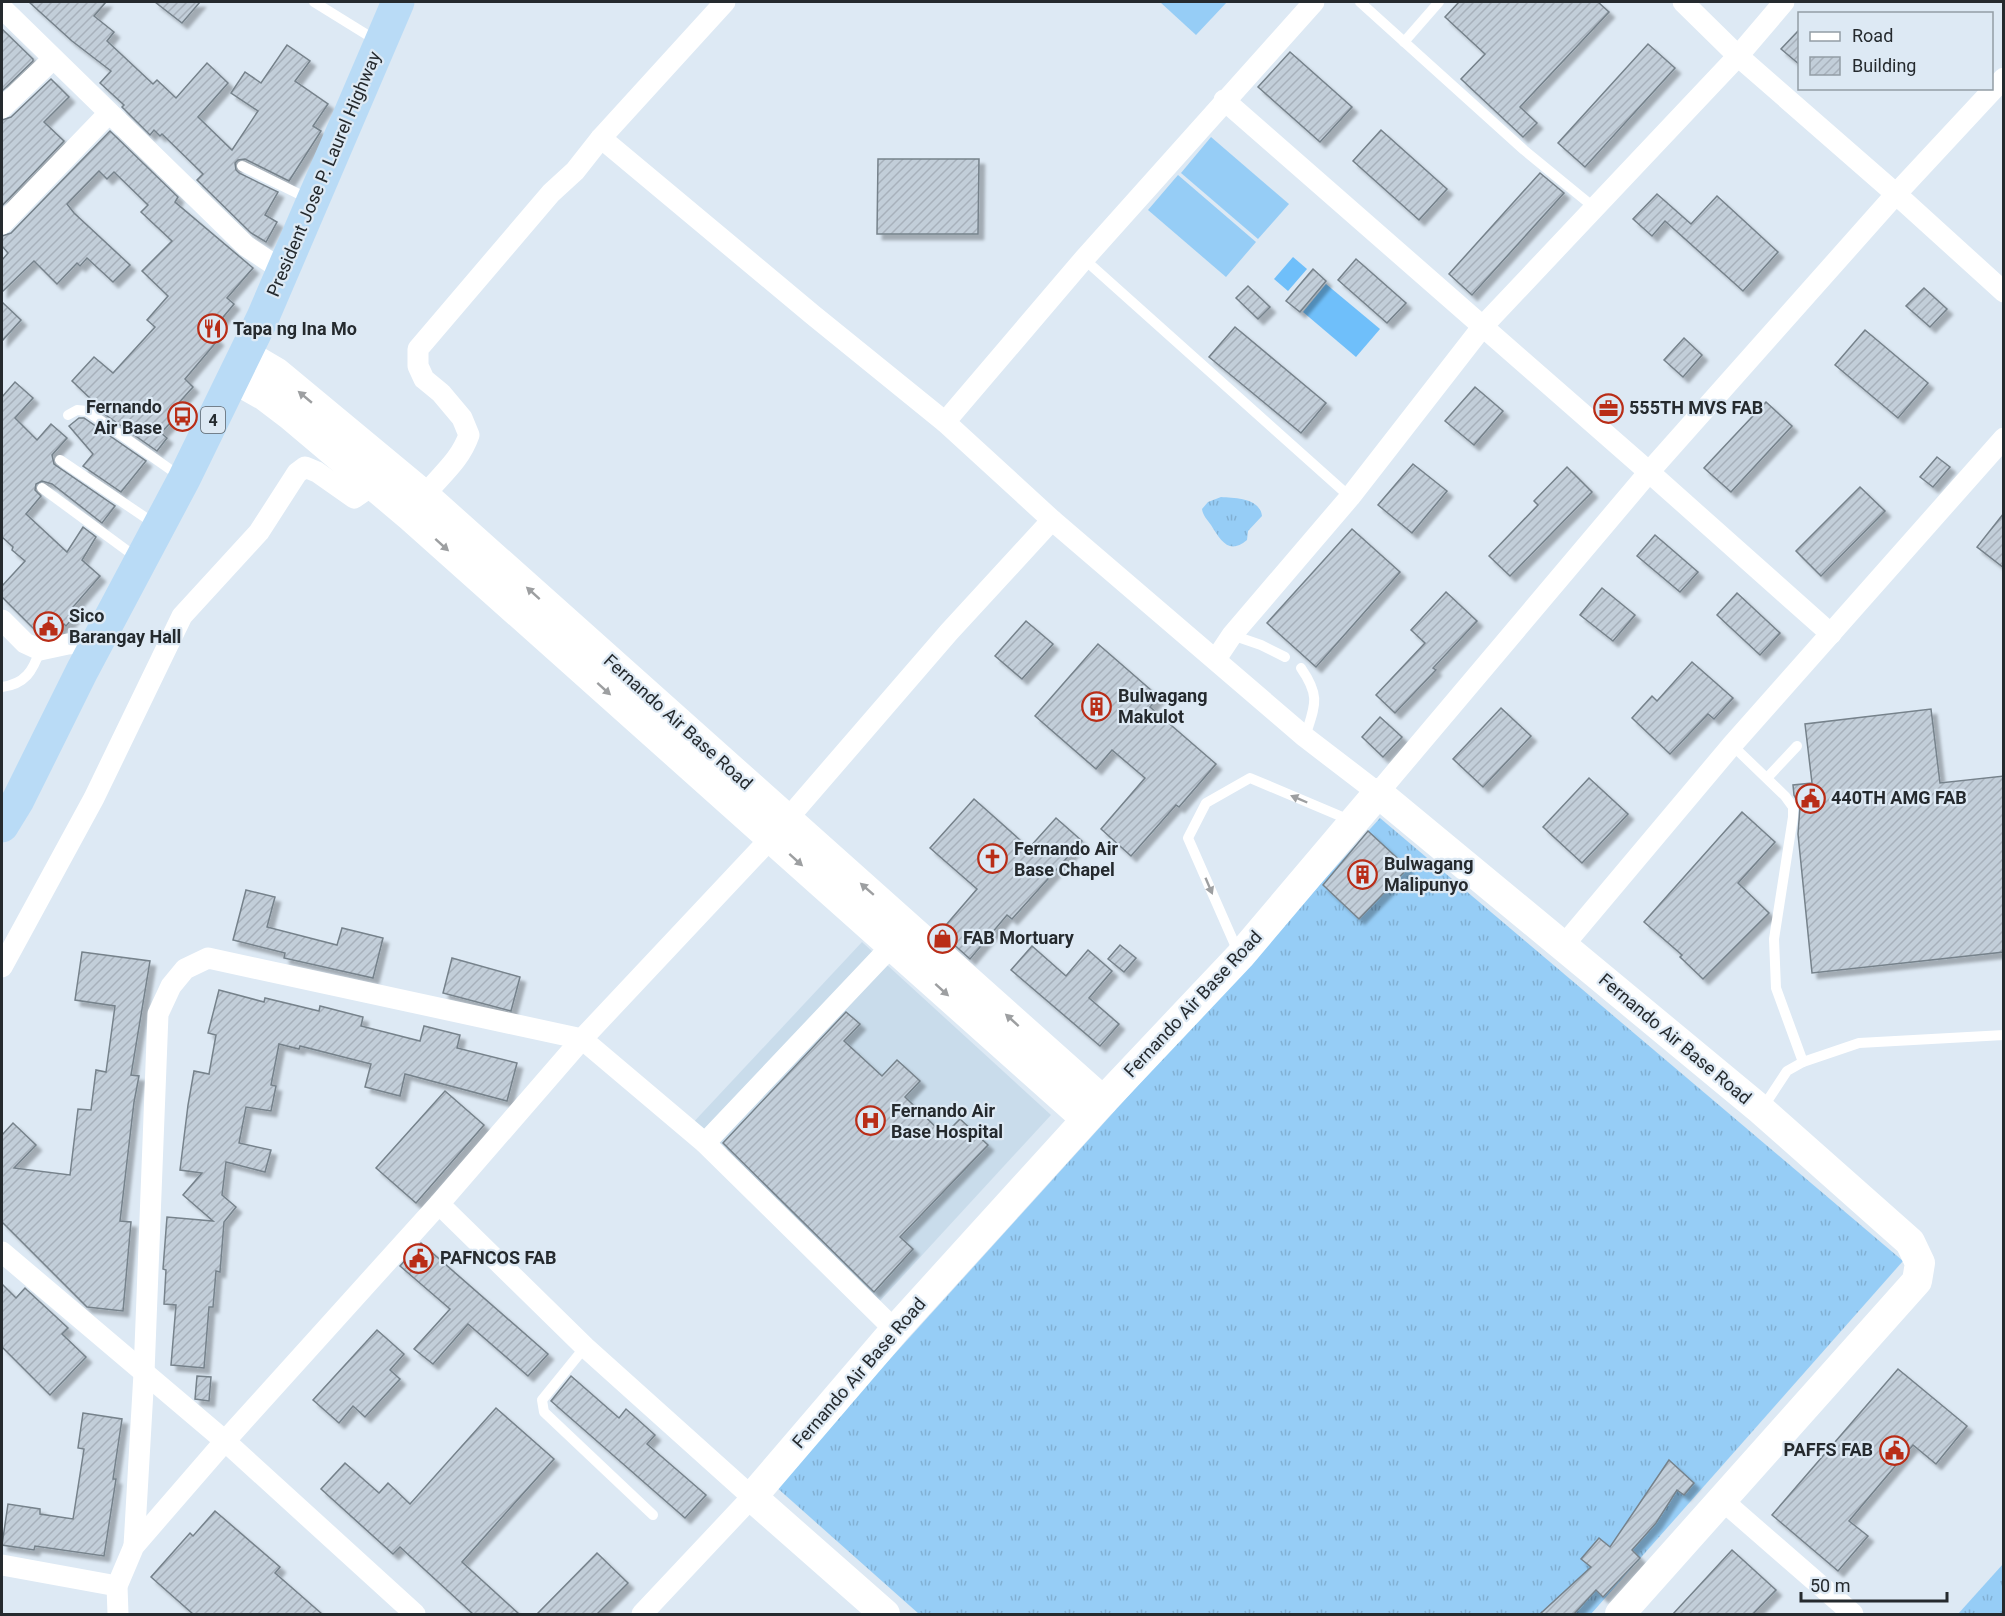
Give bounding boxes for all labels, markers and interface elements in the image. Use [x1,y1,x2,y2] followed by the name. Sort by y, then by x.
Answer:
[1798,12,1993,90] legend
[1852,25,1893,46] text: Road
[262,48,385,300] street label: President Jose P. Laurel Highway
[1852,55,1916,76] text: Building
[196,313,228,345] restaurant icon: Tapa ng Ina Mo
[233,318,357,339] place label: Tapa ng Ina Mo
[298,392,313,404] one-way arrow
[1592,392,1624,424] office icon: 555TH MVS FAB
[86,396,162,438] place label: Fernando Air Base
[1629,397,1763,418] place label: 555TH MVS FAB
[167,401,199,433] bus stop icon: Fernando Air Base
[201,407,225,433] road number: 4
[435,538,450,552] one-way arrow
[526,587,541,600] one-way arrow
[69,605,181,647] place label: Sico Barangay Hall
[32,610,64,642] public building icon: Sico Barangay Hall
[600,649,757,794] street label: Fernando Air Base Road
[596,682,611,695] one-way arrow
[1118,685,1207,727] place label: Bulwagang Makulot
[1081,690,1113,722] building icon: Bulwagang Makulot
[1794,782,1826,814] public building icon: 440TH AMG FAB
[1831,787,1967,808] place label: 440TH AMG FAB
[1289,794,1307,804] one-way arrow
[1014,838,1118,880] place label: Fernando Air Base Chapel
[977,843,1009,875] church icon: Fernando Air Base Chapel
[788,853,803,866] one-way arrow
[1384,853,1473,895] place label: Bulwagang Malipunyo
[1347,858,1379,890] building icon: Bulwagang Malipunyo
[1205,878,1214,895] one-way arrow
[859,883,875,896] one-way arrow
[926,922,958,954] shop icon: FAB Mortuary
[1119,926,1266,1081] street label: Fernando Air Base Road
[963,927,1075,948] place label: FAB Mortuary
[1595,969,1756,1108] street label: Fernando Air Base Road
[934,983,949,996] one-way arrow
[1005,1013,1020,1027] one-way arrow
[891,1100,1003,1142] place label: Fernando Air Base Hospital
[854,1105,886,1137] hospital icon: Fernando Air Base Hospital
[403,1242,435,1274] public building icon: PAFNCOS FAB
[440,1247,556,1268] place label: PAFNCOS FAB
[788,1293,930,1452] street label: Fernando Air Base Road
[1878,1434,1910,1466] public building icon: PAFFS FAB
[1784,1439,1873,1460] place label: PAFFS FAB
[1801,1565,1946,1603] scale bar
[1810,1575,1850,1596] text: 50 m

